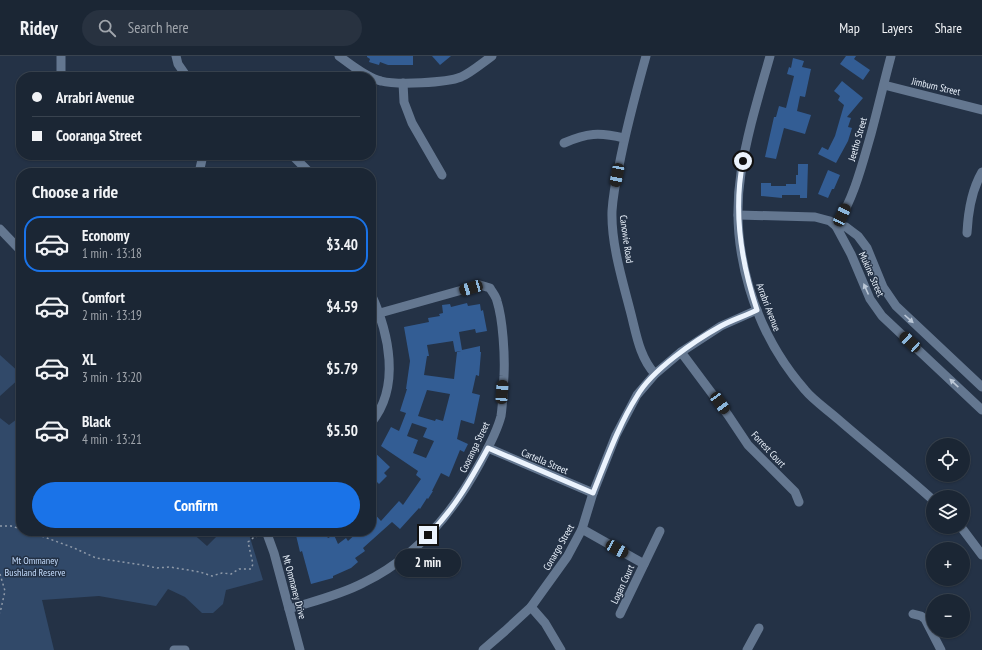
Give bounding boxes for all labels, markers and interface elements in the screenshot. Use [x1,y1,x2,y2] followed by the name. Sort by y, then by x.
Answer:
[82,10,362,46] search box
[20,16,58,40] text: Ridey
[96,17,118,39] icon: search
[128,18,189,37] text: Search here
[839,19,860,37] text: Map
[882,19,913,37] text: Layers
[935,19,962,37] text: Share
[909,74,962,98] street label: Jimburn Street
[56,88,134,107] text: Arrabri Avenue
[845,116,870,163] street label: Jeetho Street
[56,126,142,145] text: Cooranga Street
[734,152,752,170] route start
[609,162,625,188] car
[32,180,118,203] text: Choose a ride
[831,202,853,228] car
[617,214,636,264] street label: Canowie Road
[34,226,70,262] icon: car
[82,226,130,245] text: Economy
[326,235,358,254] text: $3.40
[82,245,142,262] text: 1 min · 13:18
[856,250,887,299] street label: Mukine Street
[458,279,484,297] car
[753,281,784,333] street label: Arrabri Avenue
[862,282,868,294] one-way arrow
[34,288,70,324] icon: car
[82,288,125,307] text: Comfort
[326,297,358,316] text: $4.59
[82,307,142,324] text: 2 min · 13:19
[904,314,914,324] one-way arrow
[897,329,923,355] car
[34,350,70,386] icon: car
[82,350,96,369] text: XL
[326,359,358,378] text: $5.79
[82,369,142,386] text: 3 min · 13:20
[949,379,958,388] one-way arrow
[495,380,509,404] car
[708,390,732,416] car
[34,412,70,448] icon: car
[82,412,111,431] text: Black
[457,419,493,475] street label: Cooranga Street
[326,421,358,440] text: $5.50
[749,428,789,470] street label: Forrest Court
[82,431,142,448] text: 4 min · 13:21
[926,438,970,638] map controls
[926,438,970,482] button: locate
[519,446,570,477] street label: Cartella Street
[32,482,360,528] button: Confirm
[926,490,970,534] button: layers
[540,522,577,573] street label: Conargo Street
[419,526,437,544] route end
[604,538,630,560] car
[926,542,970,586] button: +
[395,549,461,577] callout: 2 min
[5,554,65,579] park label: Mt Ommaney Bushland Reserve
[280,554,309,621] street label: Mt Ommaney Drive
[415,554,441,571] text: 2 min
[608,562,637,606] street label: Logan Court
[926,594,970,638] button: −

